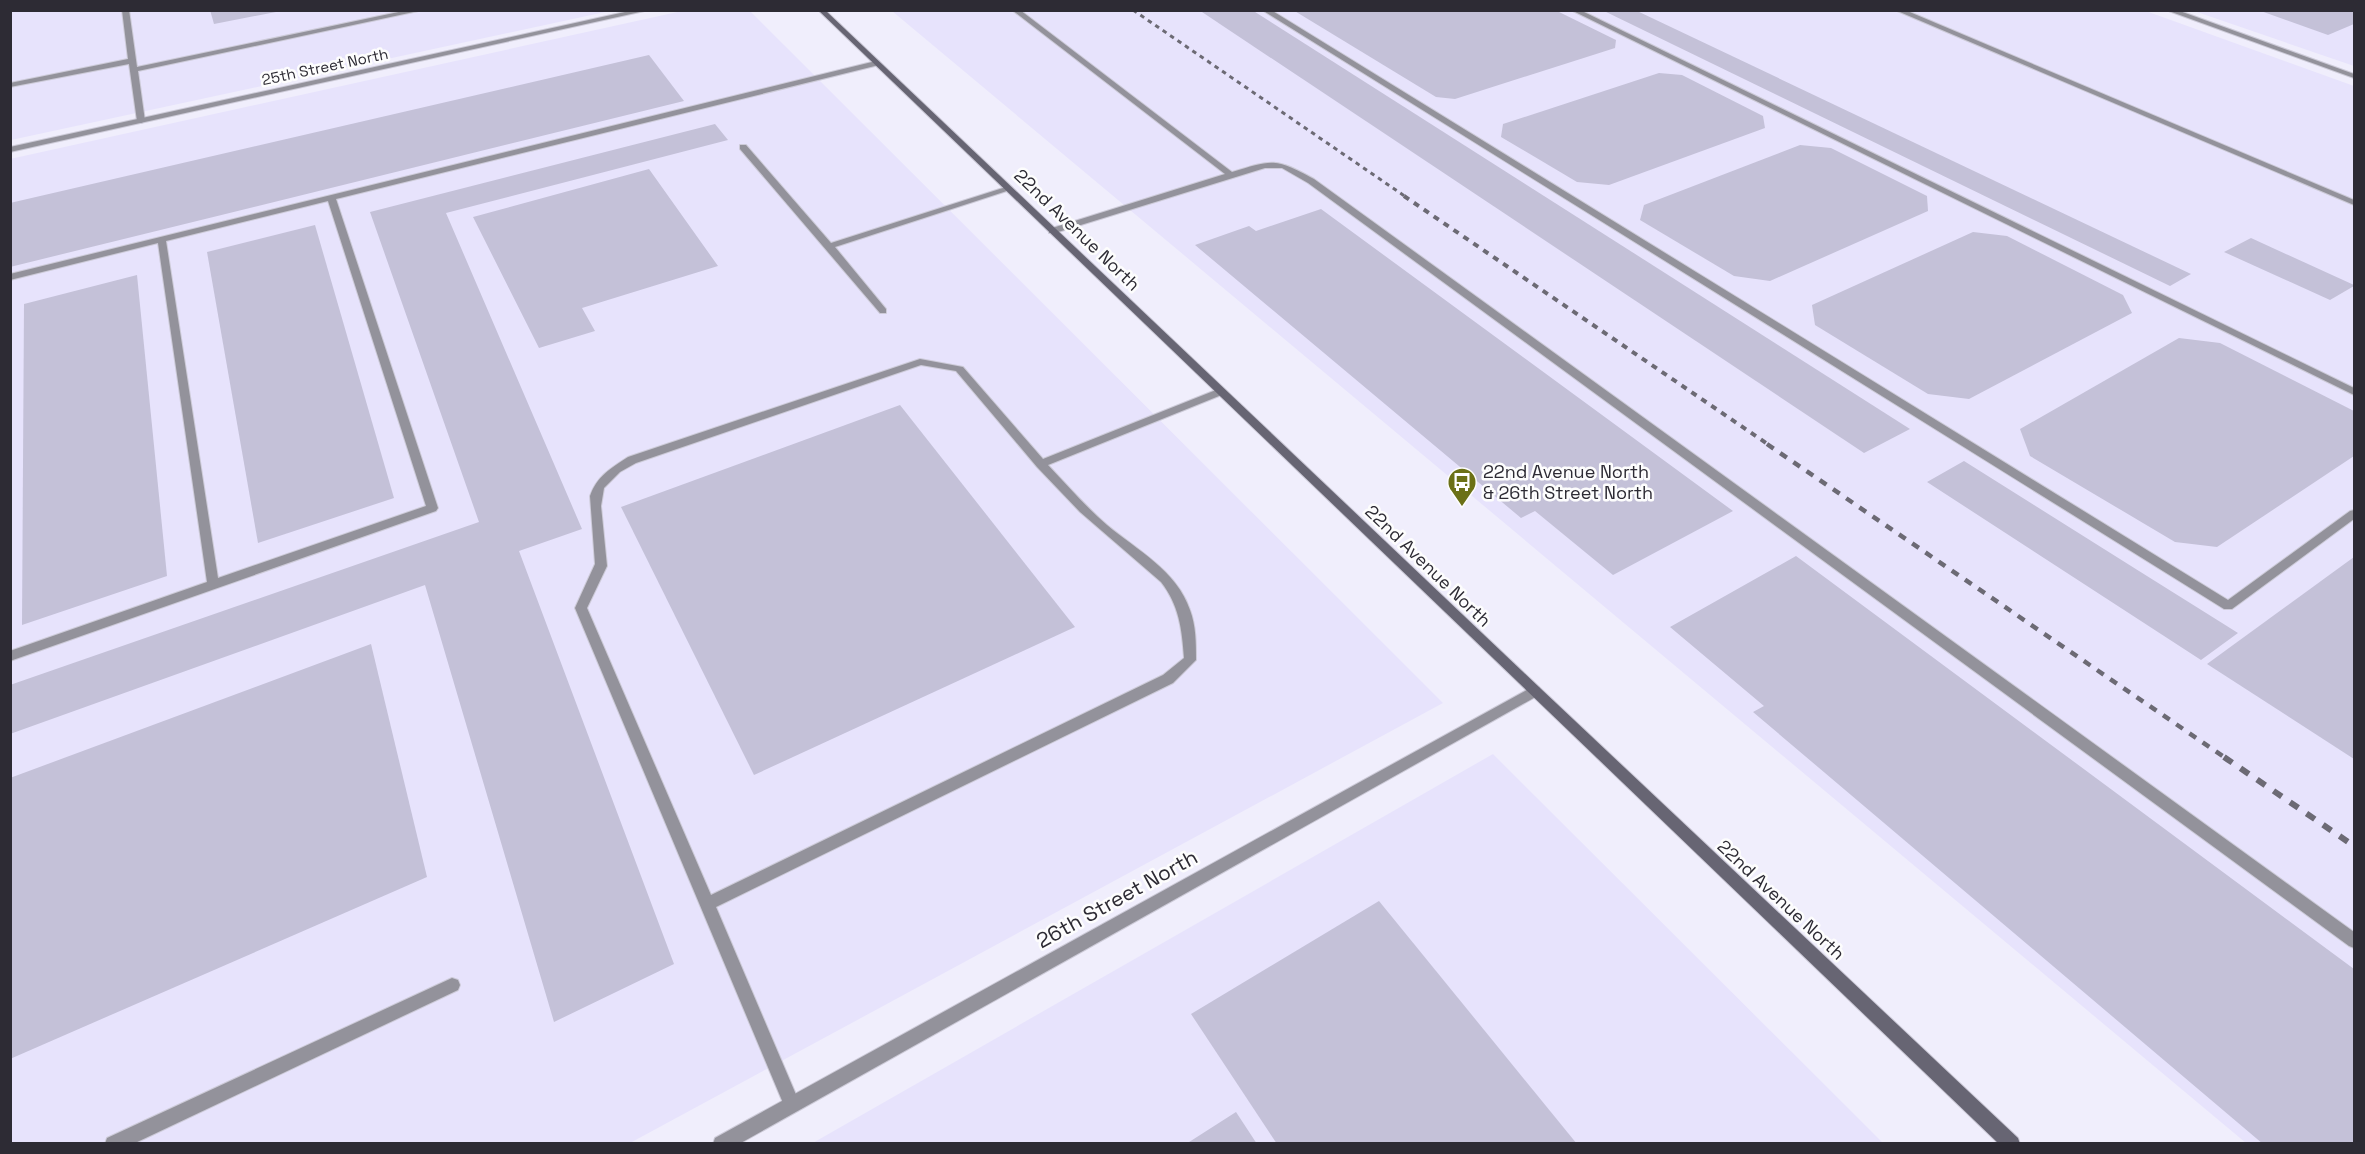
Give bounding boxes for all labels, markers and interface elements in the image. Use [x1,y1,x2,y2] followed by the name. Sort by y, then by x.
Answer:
[260,44,390,89] street label: 25th Street North
[1010,164,1145,296] street label: 22nd Avenue North
[1483,460,1653,504] place label: 22nd Avenue North & 26th Street North
[1446,466,1478,508] bus stop icon: 22nd Avenue North & 26th Street North
[1361,500,1496,632] street label: 22nd Avenue North
[1713,835,1850,965] street label: 22nd Avenue North
[1031,843,1202,954] street label: 26th Street North

